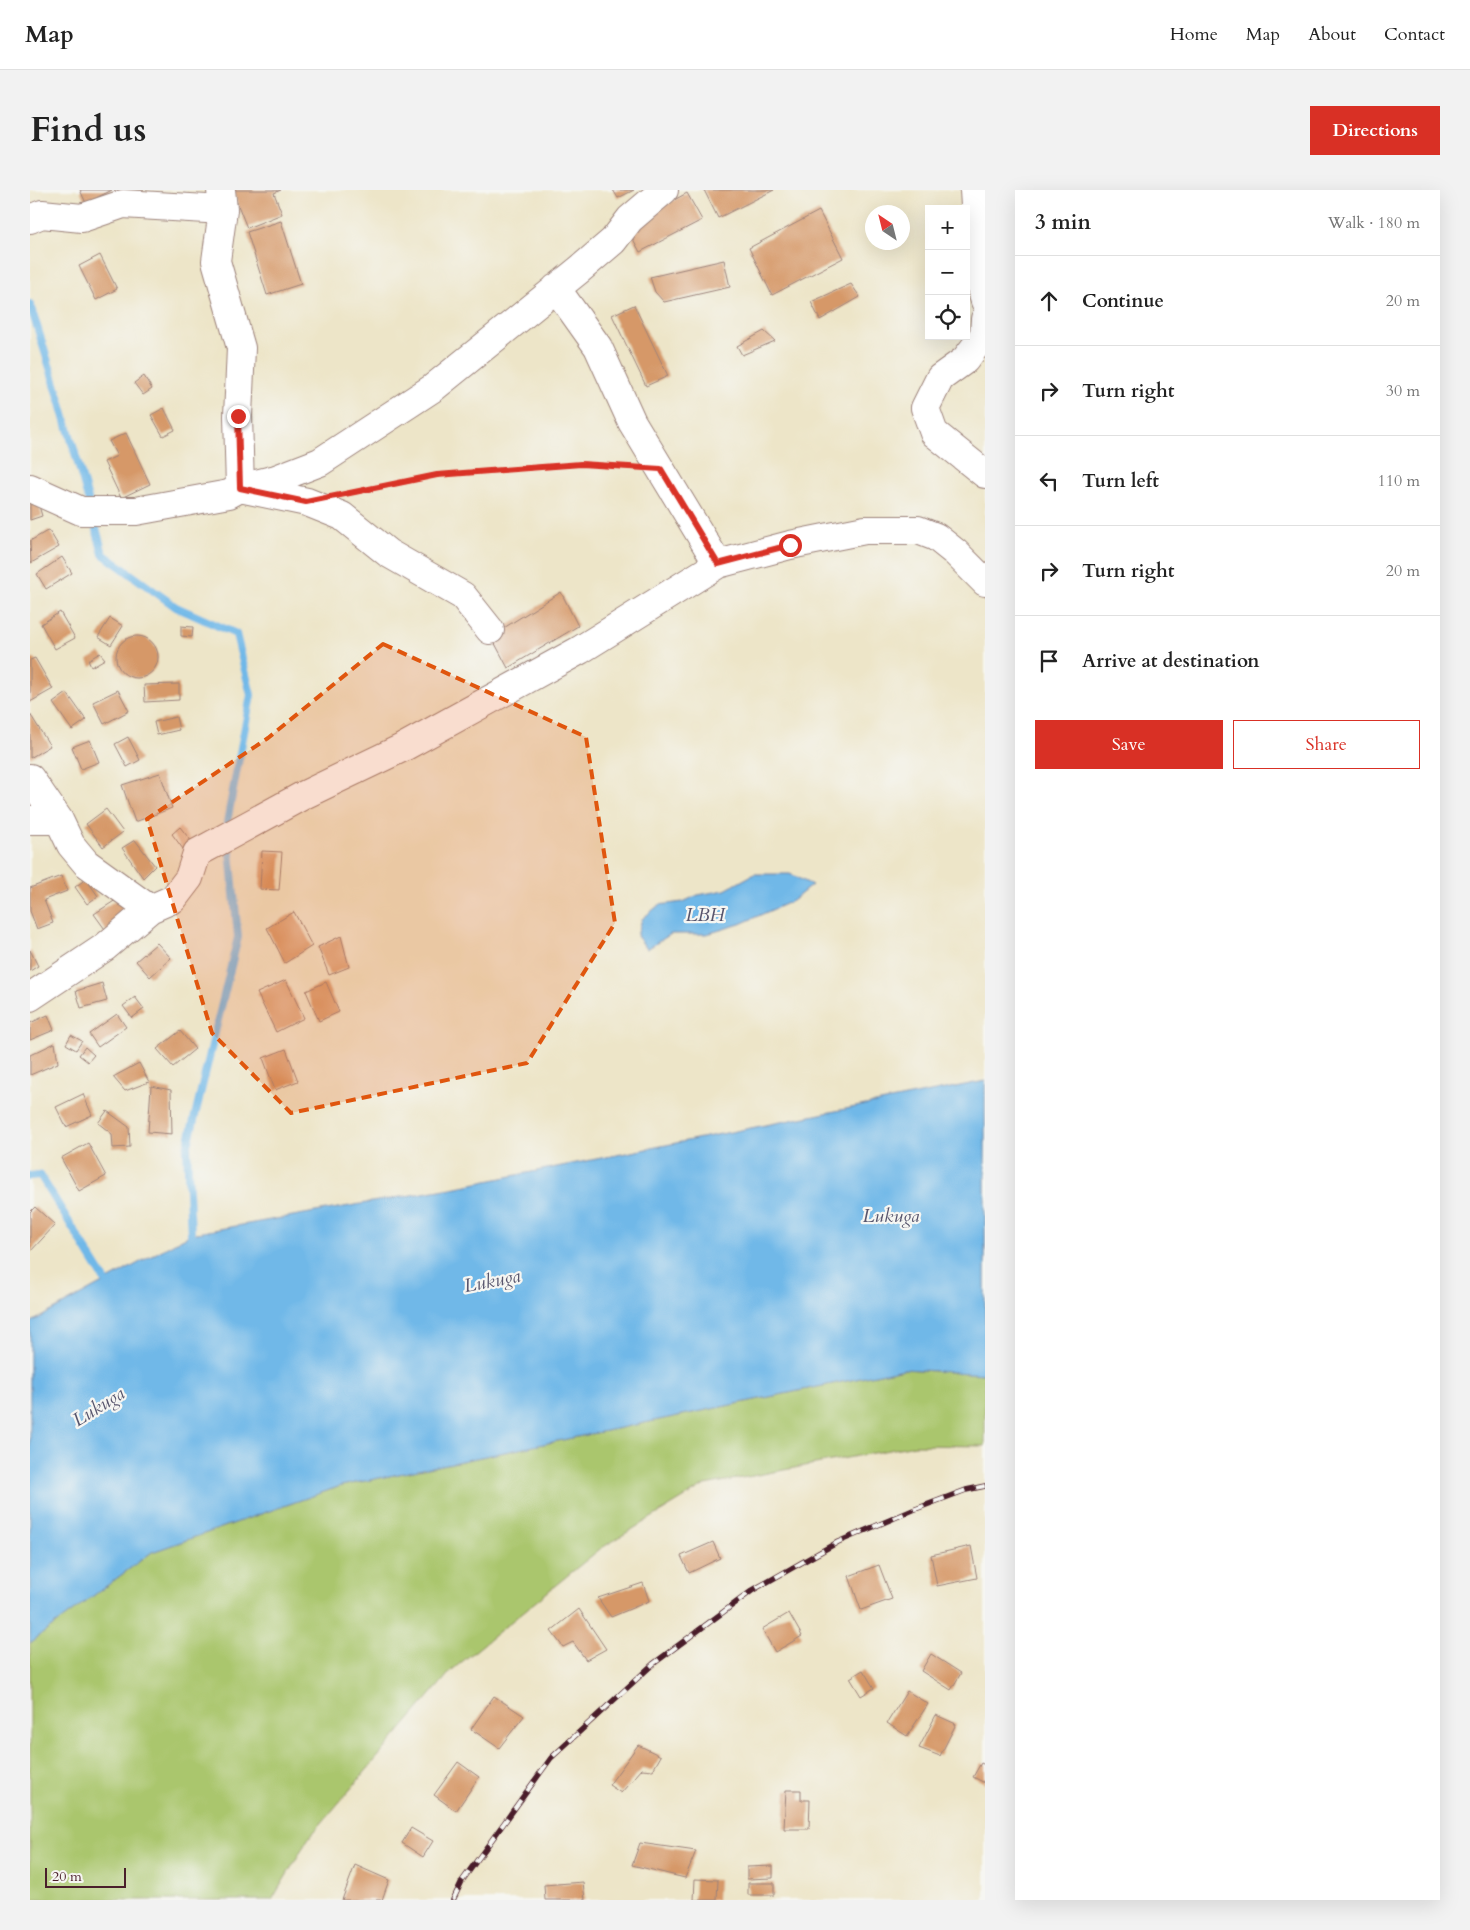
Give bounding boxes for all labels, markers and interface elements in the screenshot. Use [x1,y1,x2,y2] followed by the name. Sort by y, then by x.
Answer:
[25,18,74,51] text: Map
[1170,22,1218,47] text: Home
[1246,22,1280,47] text: Map
[1308,22,1356,47] text: About
[1384,22,1445,47] text: Contact
[30,106,146,154] text: Find us
[1310,106,1440,155] button: Directions
[865,205,910,250] north arrow
[925,205,970,340] map controls
[925,205,970,250] button: +
[1035,208,1091,237] text: 3 min
[1328,212,1420,234] text: Walk · 180 m
[925,250,970,295] button: −
[1035,287,1063,315] icon: ahead
[1082,288,1164,314] text: Continue
[1386,290,1420,312] text: 20 m
[925,295,970,340] button: locate
[1035,377,1063,405] icon: right
[1082,378,1174,404] text: Turn right
[1386,380,1420,402] text: 30 m
[227,405,250,428] route end
[1035,467,1063,495] icon: left
[1082,468,1159,494] text: Turn left
[1378,470,1420,492] text: 110 m
[779,534,802,557] route start
[1035,557,1063,585] icon: right
[1082,558,1174,584] text: Turn right
[1386,560,1420,582] text: 20 m
[1035,647,1063,675] icon: arrive
[1082,648,1259,674] text: Arrive at destination
[1035,720,1223,769] button: Save
[1233,720,1420,769] button: Share
[685,902,726,928] water label: LBH
[862,1203,920,1229] water label: Lukuga
[462,1263,523,1299] water label: Lukuga
[67,1380,130,1433] water label: Lukuga
[45,1865,126,1888] scale bar
[52,1867,82,1886] text: 20 m

